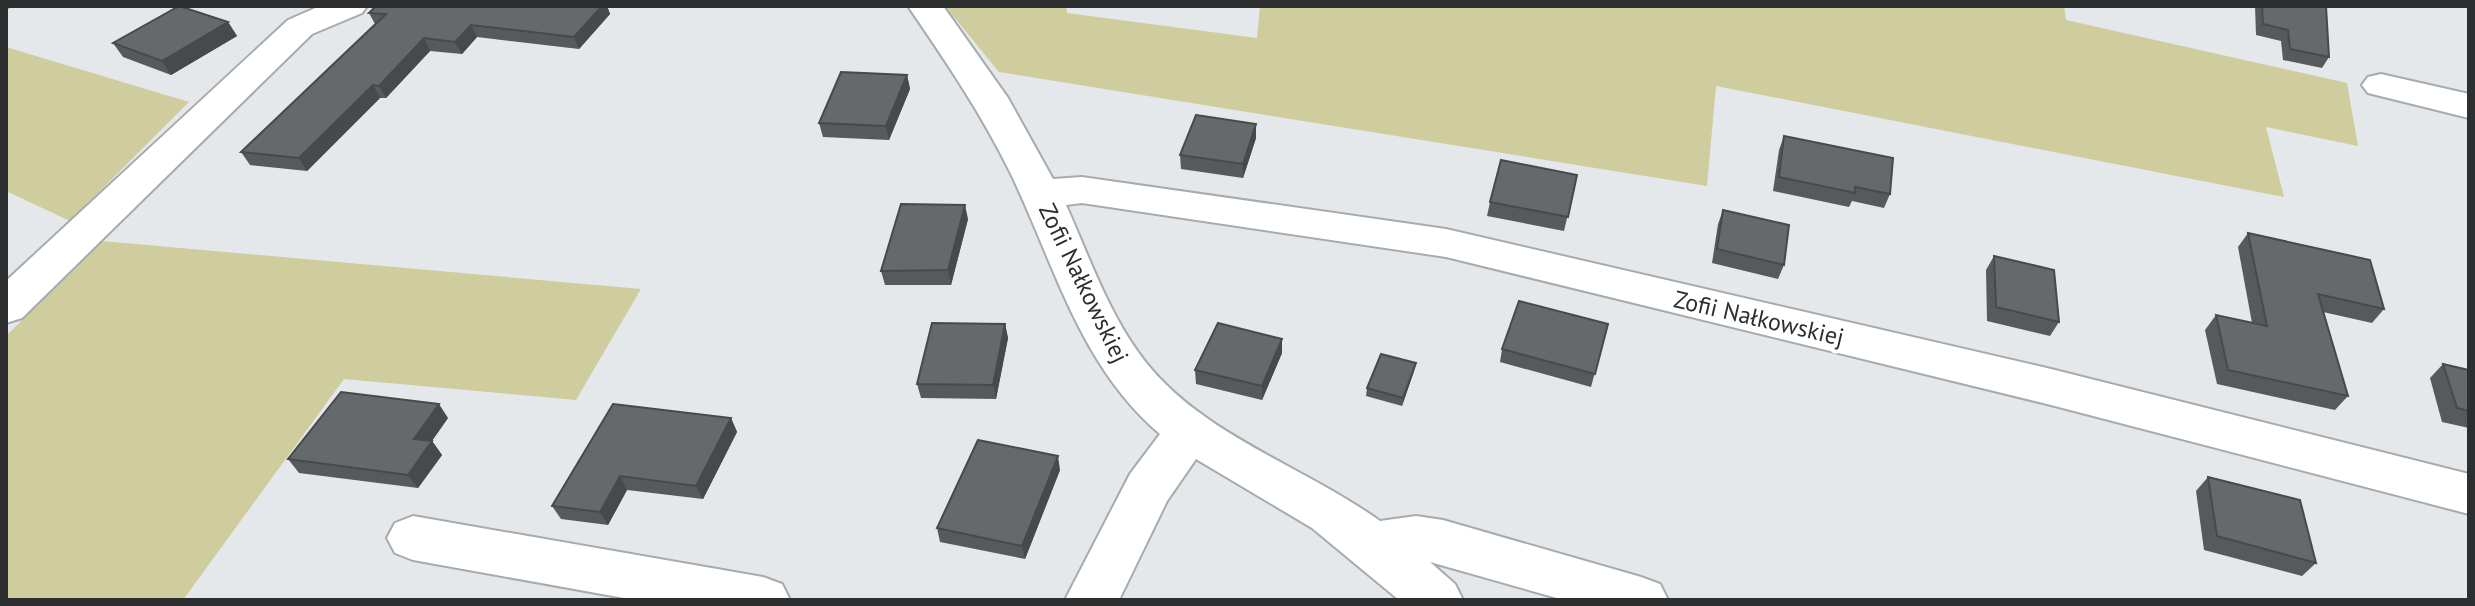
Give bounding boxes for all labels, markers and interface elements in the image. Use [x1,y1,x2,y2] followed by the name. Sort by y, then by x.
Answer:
[1032,198,1136,368] street label: Zofii Nałkowskiej
[1671,283,1847,353] street label: Zofii Nałkowskiej

